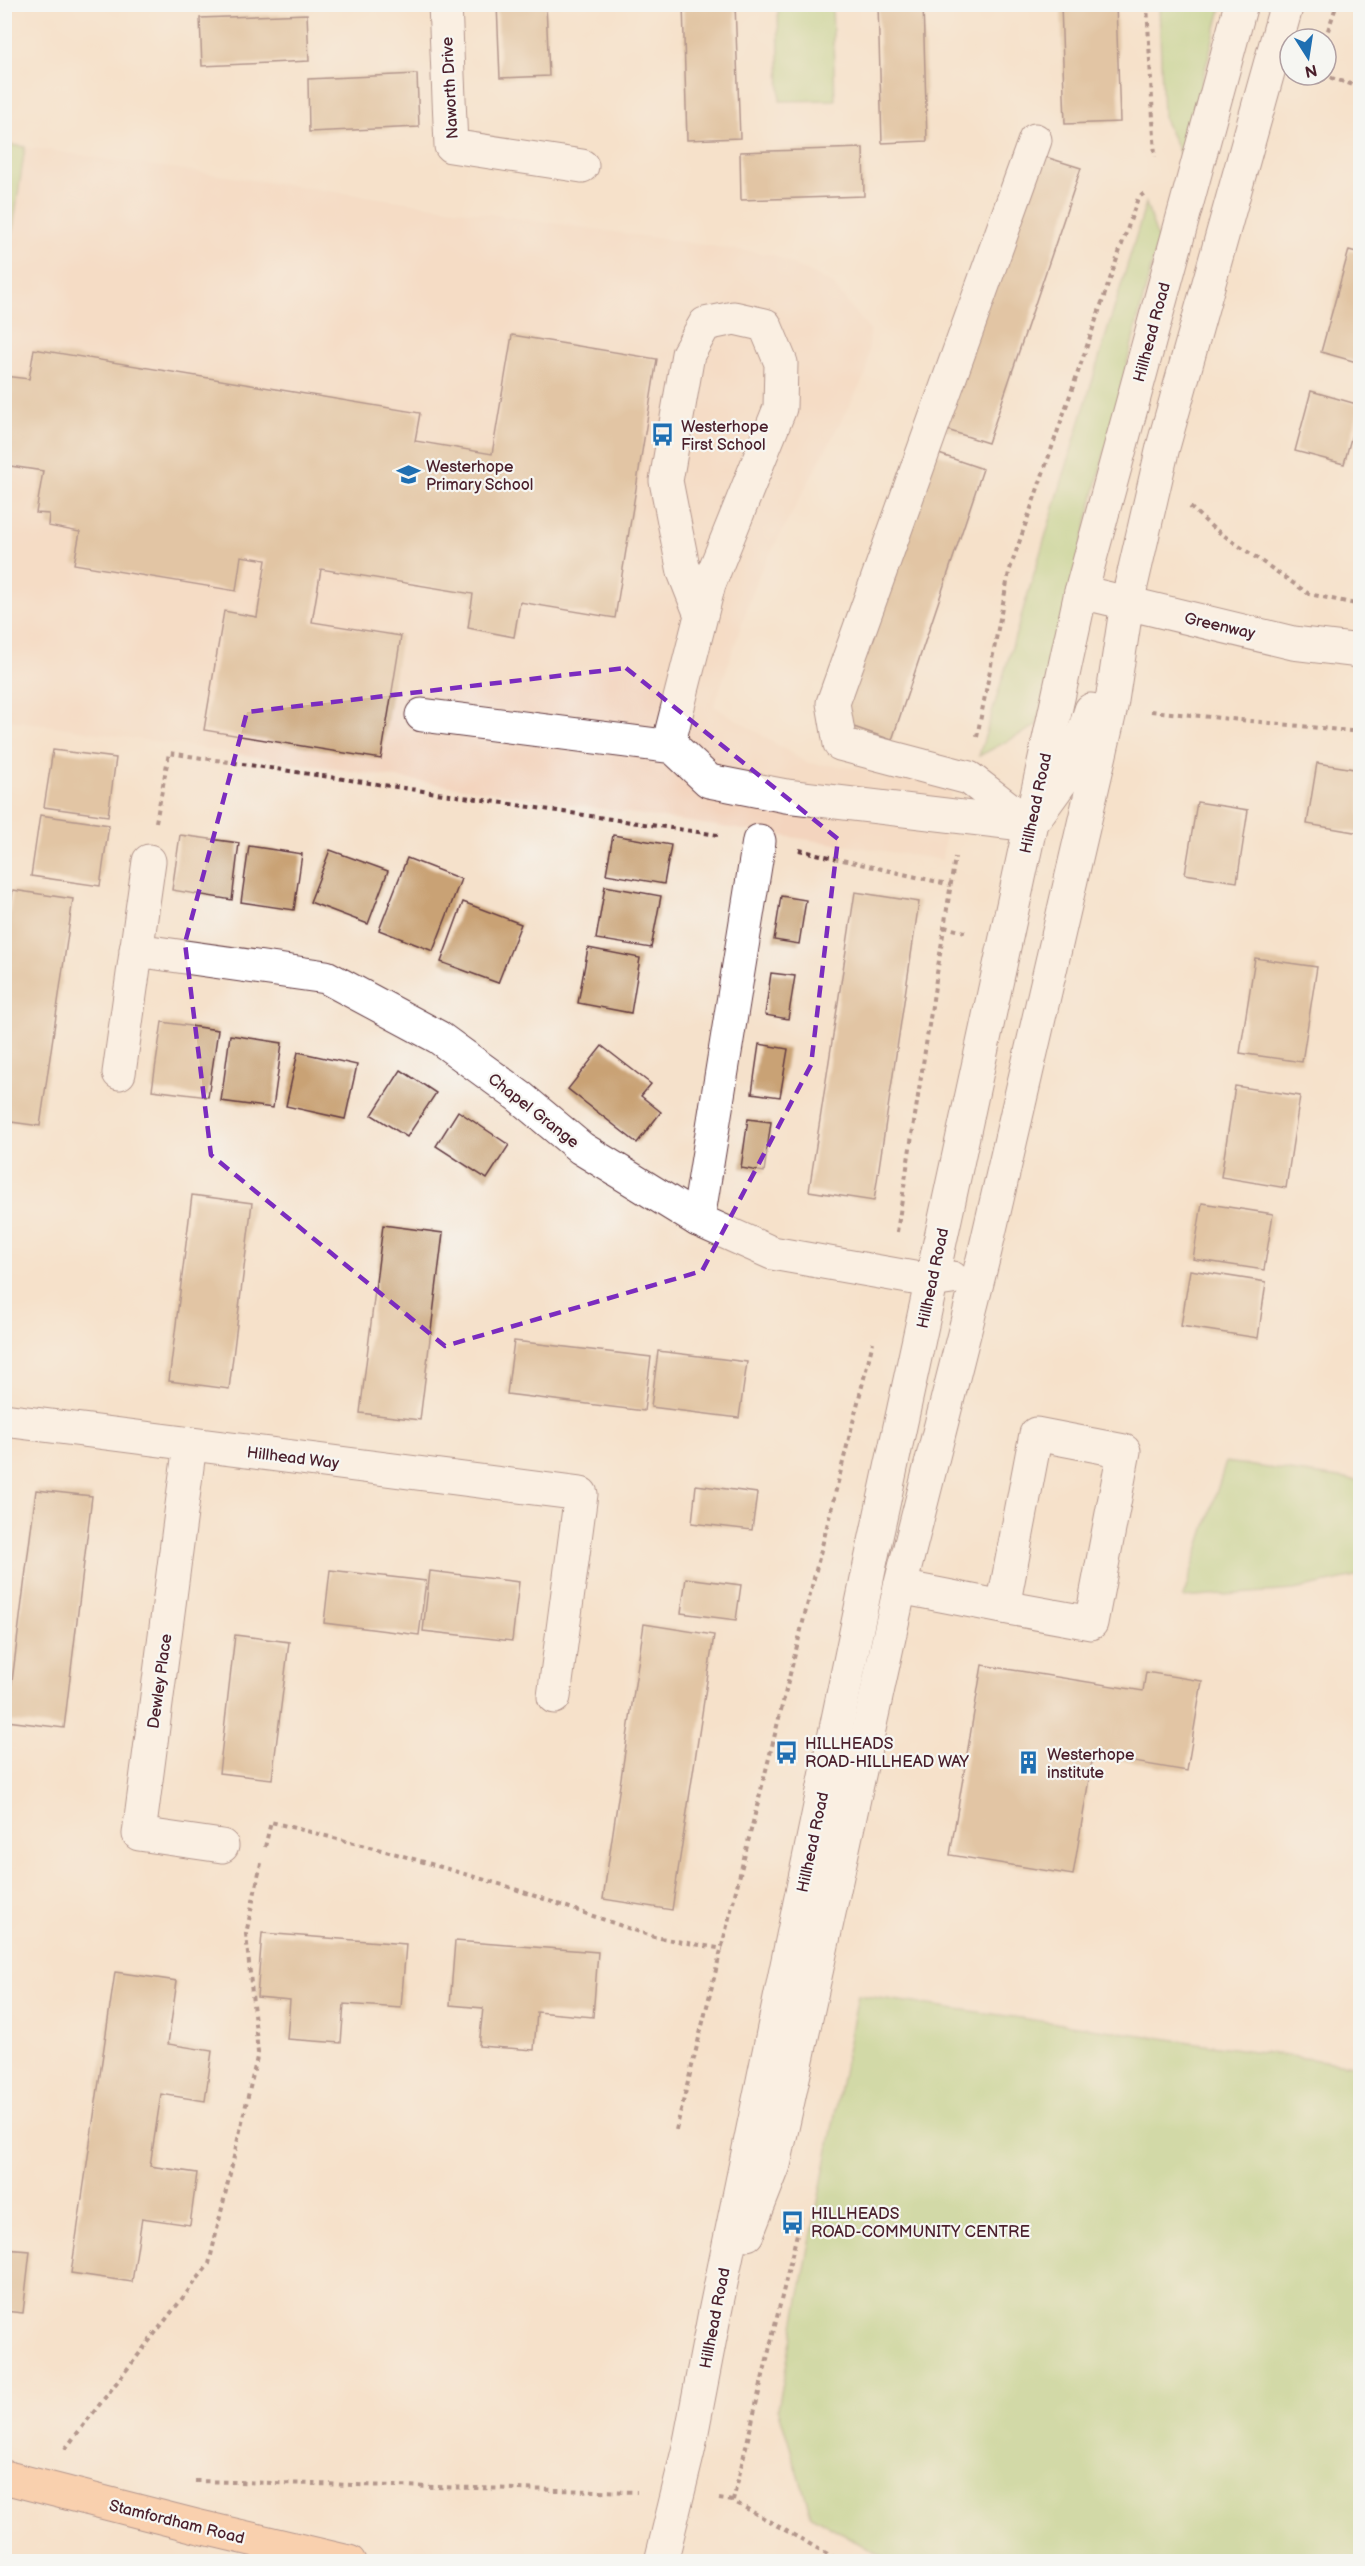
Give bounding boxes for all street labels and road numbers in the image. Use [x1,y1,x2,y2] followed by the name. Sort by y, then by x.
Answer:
[438,36,463,140] street label: Naworth Drive
[1130,281,1175,384] street label: Hillhead Road
[1182,609,1258,644] street label: Greenway
[1017,751,1056,855] street label: Hillhead Road
[484,1070,583,1153] street label: Chapel Grange
[914,1226,953,1330] street label: Hillhead Road
[246,1443,341,1474] street label: Hillhead Way
[144,1632,177,1730] street label: Dewley Place
[794,1790,833,1894] street label: Hillhead Road
[696,2266,735,2370] street label: Hillhead Road
[107,2496,246,2548] street label: Stamfordham Road

